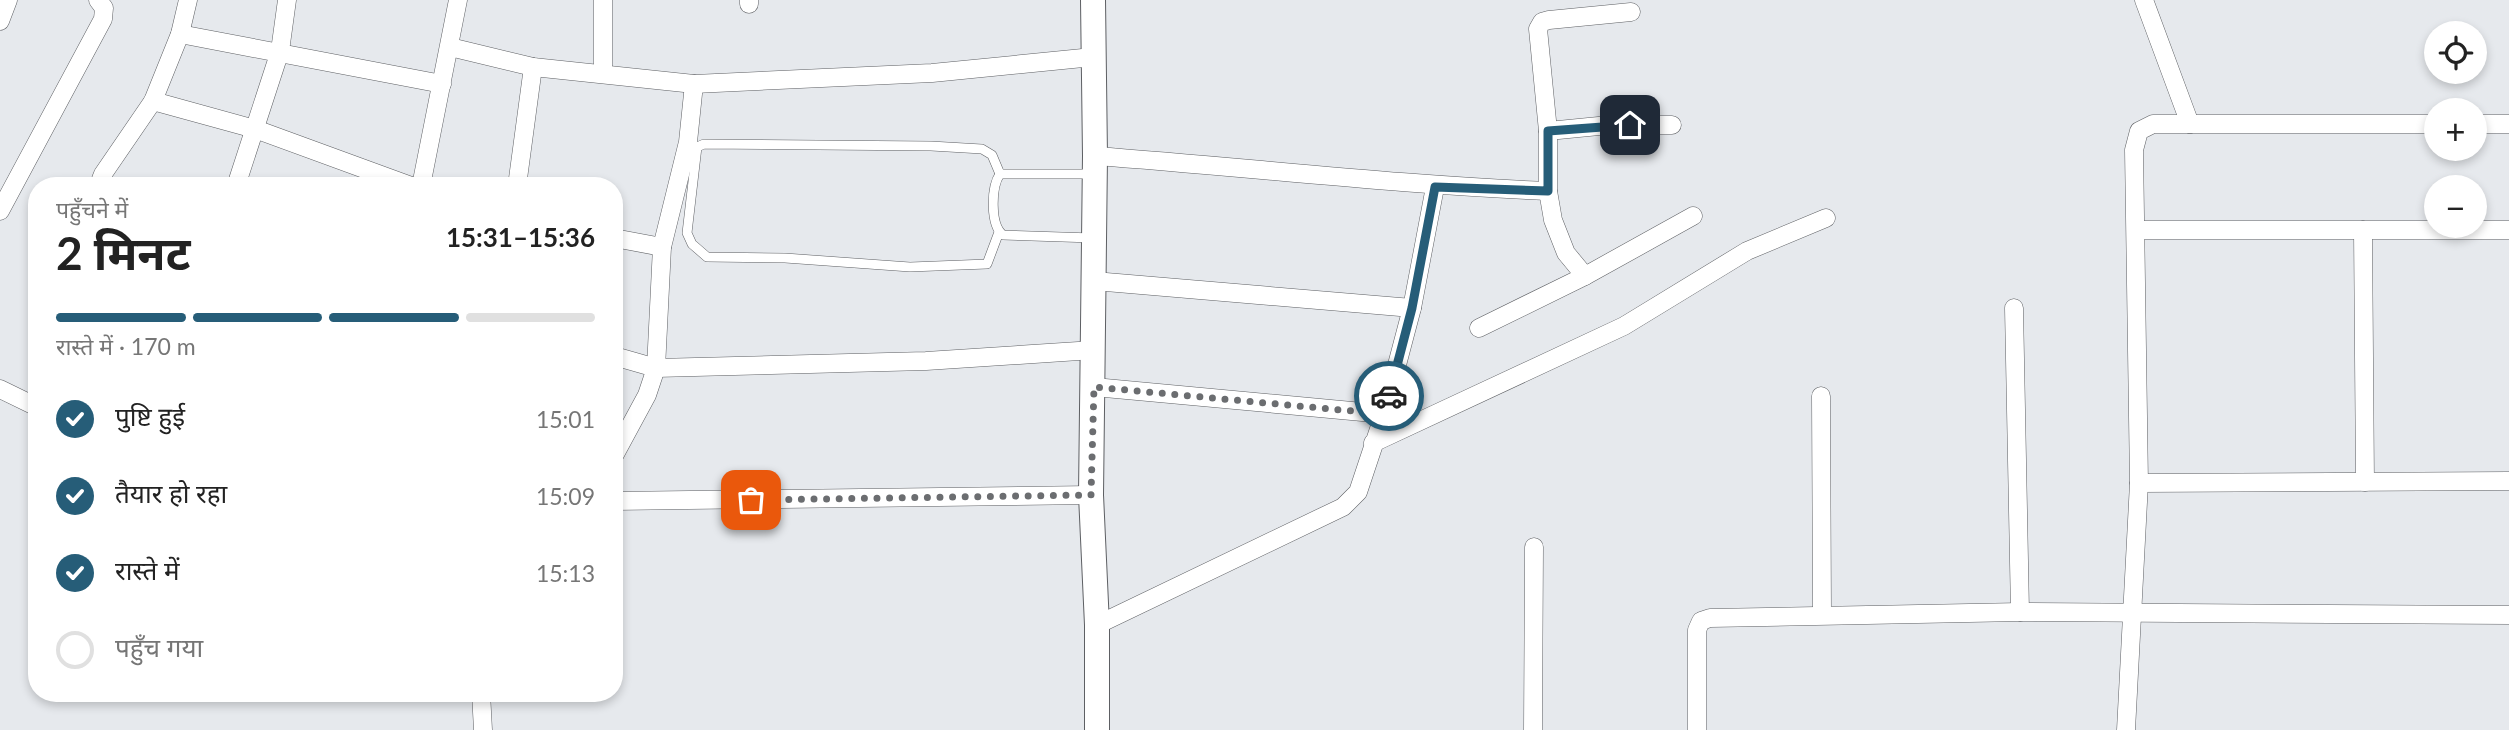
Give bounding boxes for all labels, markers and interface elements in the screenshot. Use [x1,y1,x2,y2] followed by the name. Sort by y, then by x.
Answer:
[2424,21,2487,238] map controls
[2424,21,2487,84] button: locate
[1600,95,1660,155] pin
[2424,98,2487,161] button: +
[1611,106,1649,144] icon: home
[2424,175,2487,238] button: −
[56,195,128,223] text: पहुँचने में
[446,221,595,253] text: 15:31–15:36
[56,225,190,280] text: 2 मिनट
[56,332,196,360] text: रास्ते में · 170 m
[1354,361,1424,431] courier
[1370,377,1408,415] icon: car
[56,400,94,438] icon: check
[115,400,185,432] text: पुष्टि हुई
[536,405,595,433] text: 15:01
[721,470,781,530] pin
[56,477,94,515] icon: check
[115,477,227,509] text: तैयार हो रहा
[732,481,770,519] icon: bag
[536,482,595,510] text: 15:09
[56,554,94,592] icon: check
[115,554,180,586] text: रास्ते में
[536,559,595,587] text: 15:13
[115,631,203,663] text: पहुँच गया

